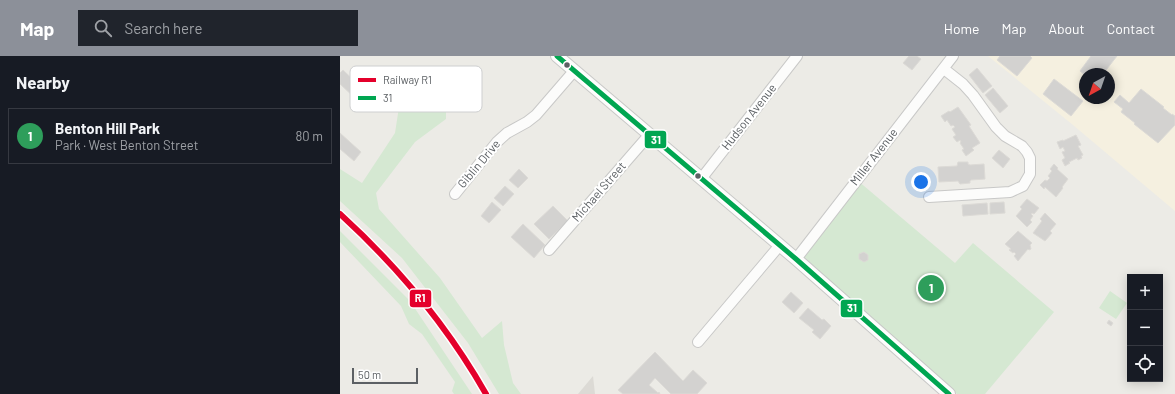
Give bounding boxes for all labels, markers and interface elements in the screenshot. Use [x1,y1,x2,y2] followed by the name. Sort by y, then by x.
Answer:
[78,10,358,46] search box
[20,17,54,40] text: Map
[92,17,114,39] icon: search
[124,19,202,37] text: Search here
[944,20,980,37] text: Home
[1002,20,1026,37] text: Map
[1048,20,1085,37] text: About
[1107,20,1155,37] text: Contact
[562,60,572,70] unlabelled marker
[350,66,482,112] legend
[1079,68,1115,104] north arrow
[16,72,70,92] text: Nearby
[383,73,432,86] text: Railway R1
[718,80,778,152] street label: Hudson Avenue
[383,91,392,104] text: 31
[55,119,160,137] text: Benton Hill Park
[847,125,900,188] street label: Miller Avenue
[28,128,32,144] text: 1
[296,128,323,144] text: 80 m
[644,130,667,149] line badge: 31
[651,133,661,146] text: 31
[454,136,502,190] street label: Giblin Drive
[55,137,198,153] text: Park · West Benton Street
[568,159,628,224] street label: Michael Street
[693,171,703,181] unlabelled marker
[911,172,931,192] your location
[918,273,944,303] pin: 1
[1127,274,1163,382] map controls
[1127,274,1163,310] button: +
[409,289,432,308] line badge: R1
[415,291,425,304] text: R1
[840,299,863,318] line badge: 31
[847,301,857,314] text: 31
[1127,310,1163,346] button: −
[1127,346,1163,382] button: locate
[352,366,418,385] scale bar
[358,368,381,381] text: 50 m

